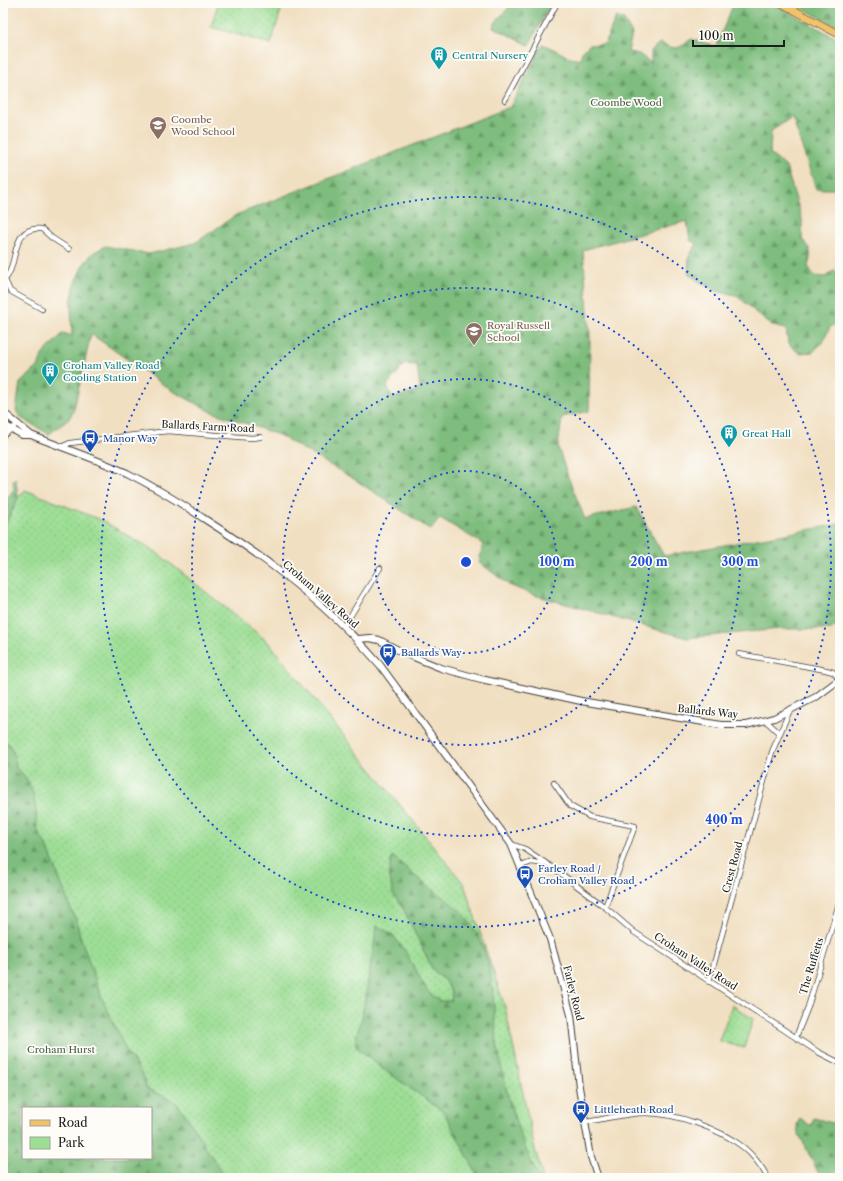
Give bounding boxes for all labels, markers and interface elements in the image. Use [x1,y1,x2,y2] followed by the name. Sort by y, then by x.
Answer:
[693,22,784,48] scale bar
[699,28,734,43] text: 100 m
[429,45,449,70] building icon: Central Nursery
[452,49,529,62] place label: Central Nursery
[590,96,662,109] park label: Coombe Wood
[170,113,235,138] place label: Coombe Wood School
[148,115,168,140] school or university icon: Coombe Wood School
[487,319,550,344] place label: Royal Russell School
[464,321,484,346] school or university icon: Royal Russell School
[63,359,160,384] place label: Croham Valley Road Cooling Station
[40,361,60,386] building icon: Croham Valley Road Cooling Station
[161,418,255,435] street label: Ballards Farm Road
[719,423,739,448] building icon: Great Hall
[742,427,791,440] place label: Great Hall
[80,428,100,453] bus stop icon: Manor Way
[103,432,158,445] place label: Manor Way
[539,554,575,569] text: 100 m
[630,554,668,569] text: 200 m
[721,554,759,569] text: 300 m
[459,555,473,569] centre of rings
[280,558,361,631] street label: Croham Valley Road
[378,642,398,667] bus stop icon: Ballards Way
[401,646,462,659] place label: Ballards Way
[677,702,739,721] street label: Ballards Way
[705,812,743,827] text: 400 m
[719,840,746,894] street label: Crest Road
[538,862,635,887] place label: Farley Road / Croham Valley Road
[515,864,535,889] bus stop icon: Farley Road / Croham Valley Road
[652,930,740,993] street label: Croham Valley Road
[797,936,826,996] street label: The Ruffetts
[560,964,587,1022] street label: Farley Road
[27,1043,95,1056] park label: Croham Hurst
[571,1099,591,1124] bus stop icon: Littleheath Road
[594,1103,674,1116] place label: Littleheath Road
[22,1107,152,1159] legend
[58,1115,88,1130] text: Road
[58,1135,85,1150] text: Park

